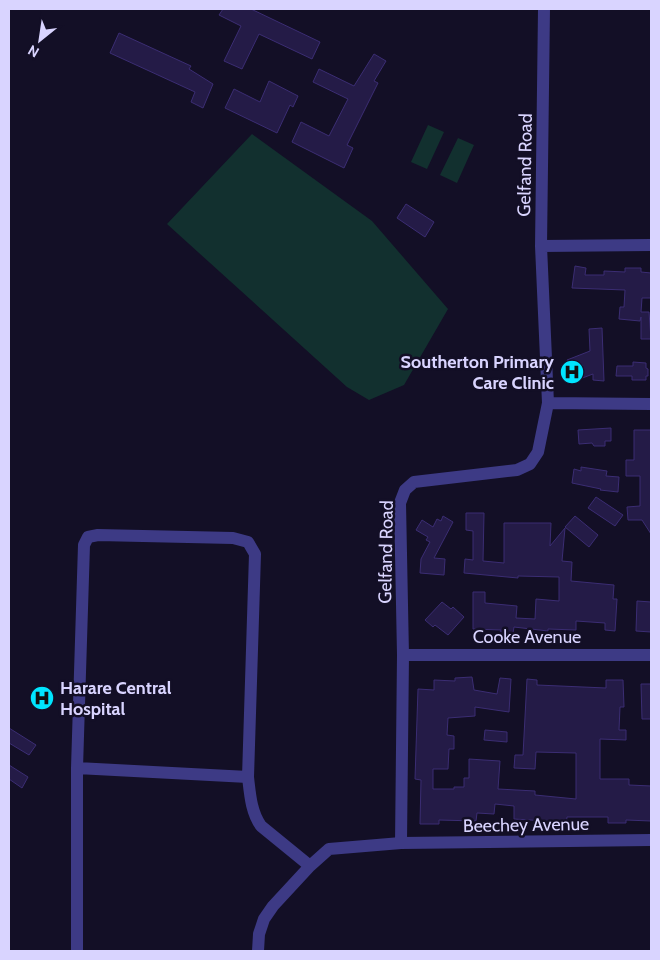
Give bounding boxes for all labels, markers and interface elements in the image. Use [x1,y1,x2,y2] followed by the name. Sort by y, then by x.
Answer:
[15,15,65,65] north arrow
[25,41,42,62] text: N
[513,113,537,217] street label: Gelfand Road
[401,351,554,394] place label: Southerton Primary Care Clinic
[559,359,585,385] hospital icon: Southerton Primary Care Clinic
[374,500,398,604] street label: Gelfand Road
[473,626,581,648] street label: Cooke Avenue
[60,677,172,720] place label: Harare Central Hospital
[29,685,55,711] hospital icon: Harare Central Hospital
[463,813,589,837] street label: Beechey Avenue

